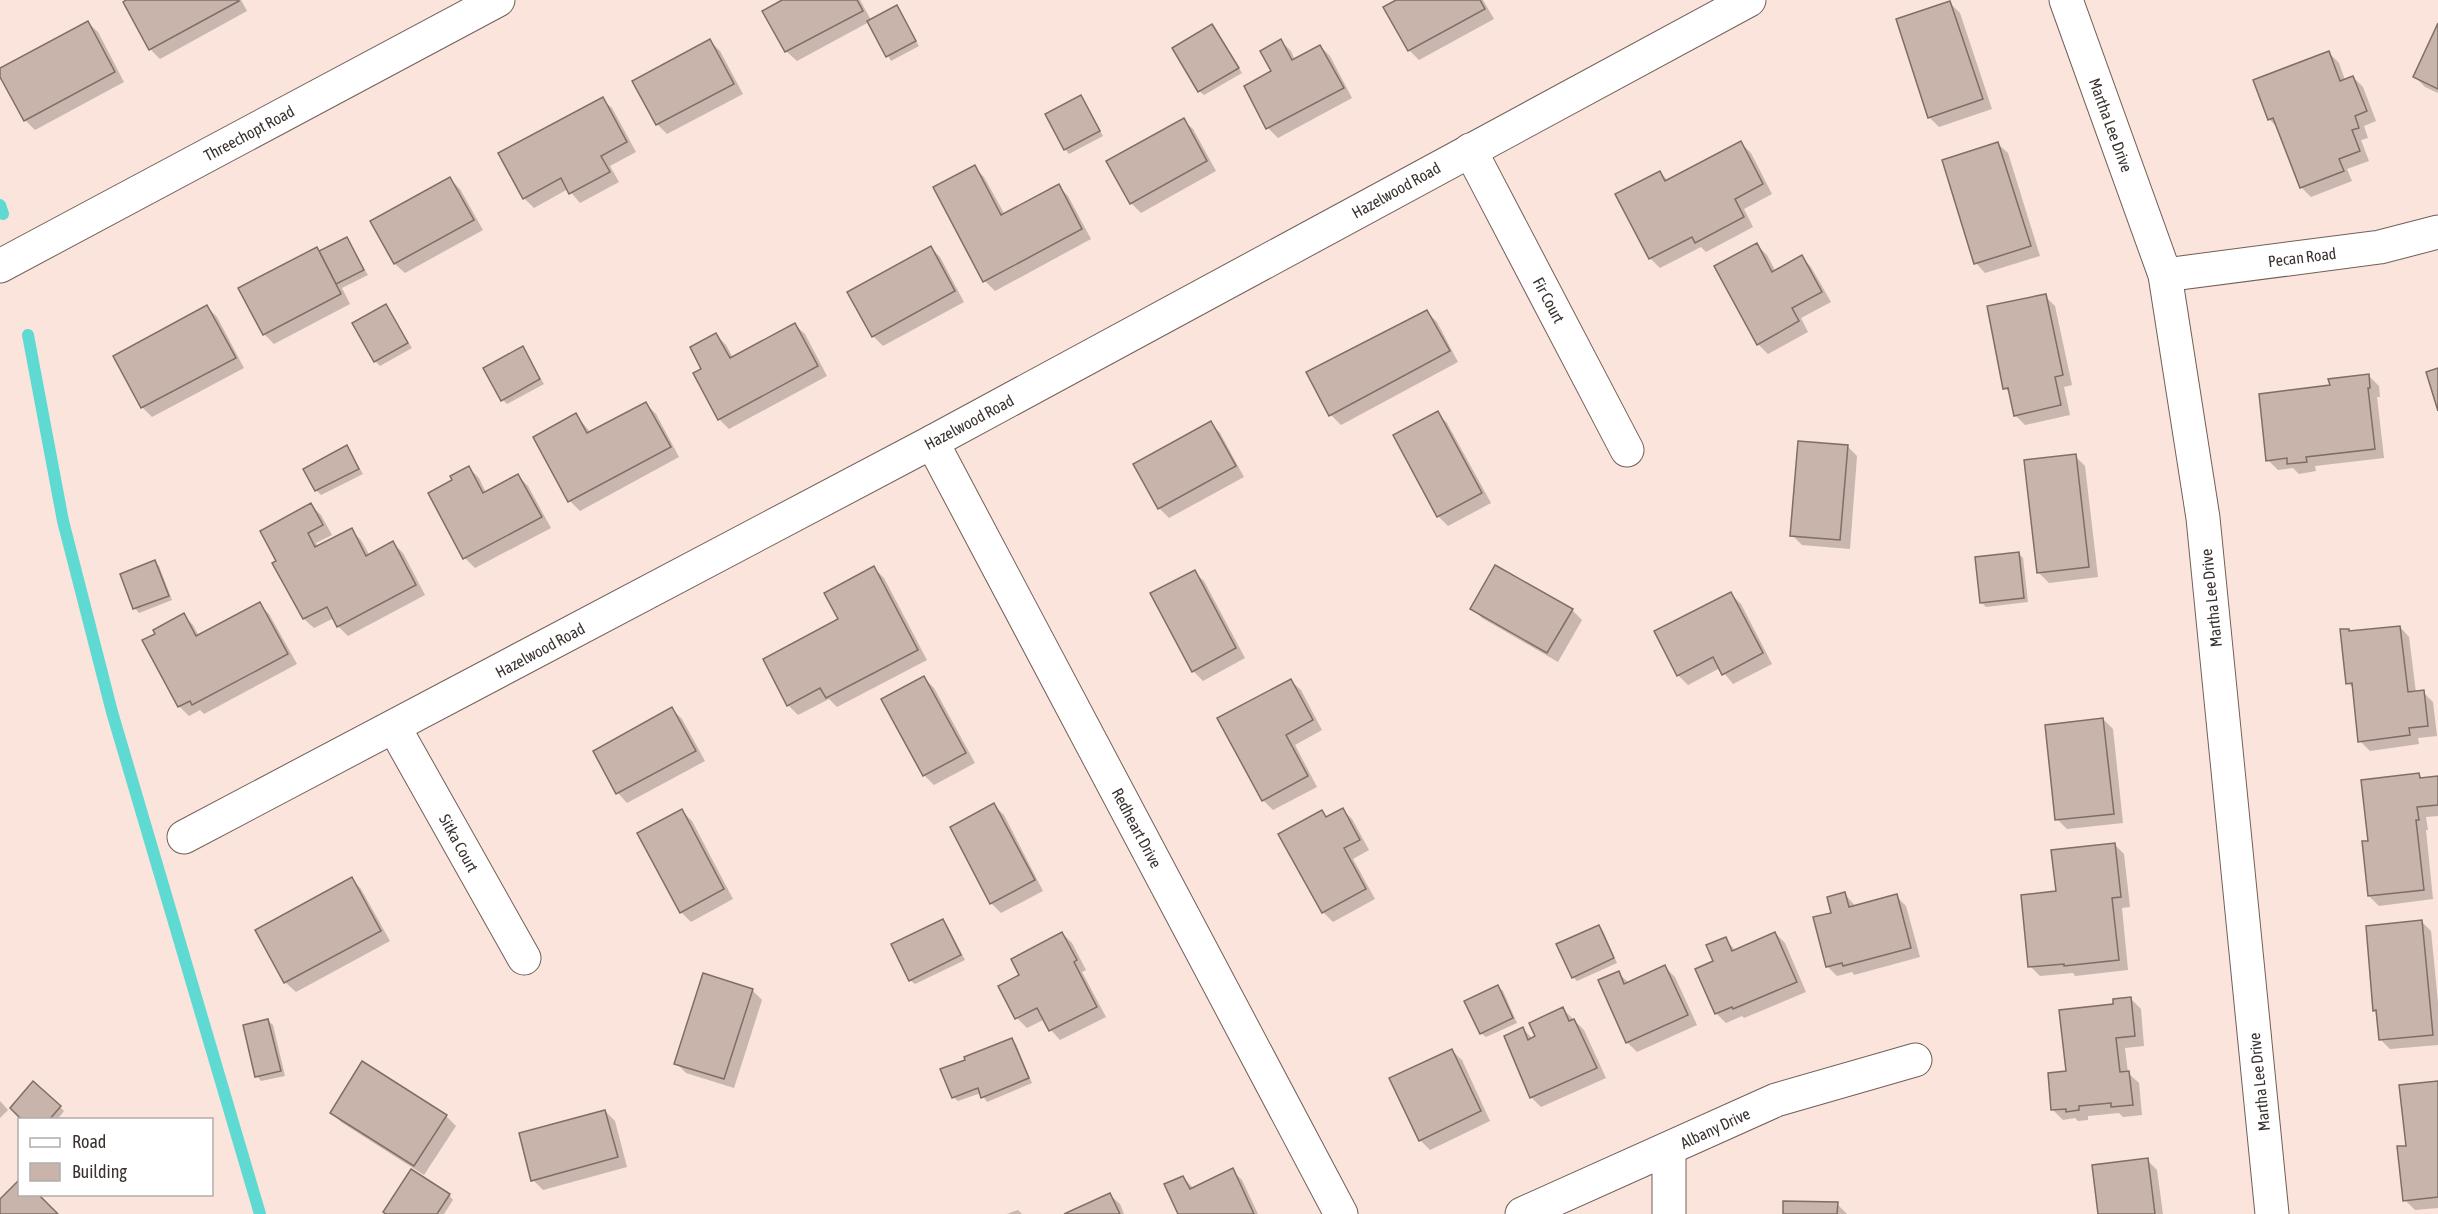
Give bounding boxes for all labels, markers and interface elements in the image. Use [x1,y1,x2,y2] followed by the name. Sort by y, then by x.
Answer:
[2086,76,2136,174] street label: Martha Lee Drive
[201,102,298,165] street label: Threechopt Road
[1349,158,1443,222] street label: Hazelwood Road
[2267,244,2337,270] street label: Pecan Road
[1530,274,1569,326] street label: Fir Court
[921,391,1017,453] street label: Hazelwood Road
[2197,548,2225,648] street label: Martha Lee Drive
[492,619,588,681] street label: Hazelwood Road
[1108,785,1166,871] street label: Redheart Drive
[436,811,482,875] street label: Sitka Court
[2245,1032,2273,1132] street label: Martha Lee Drive
[1677,1104,1753,1153] street label: Albany Drive
[18,1118,213,1196] legend
[72,1131,106,1152] text: Road
[72,1161,127,1182] text: Building

